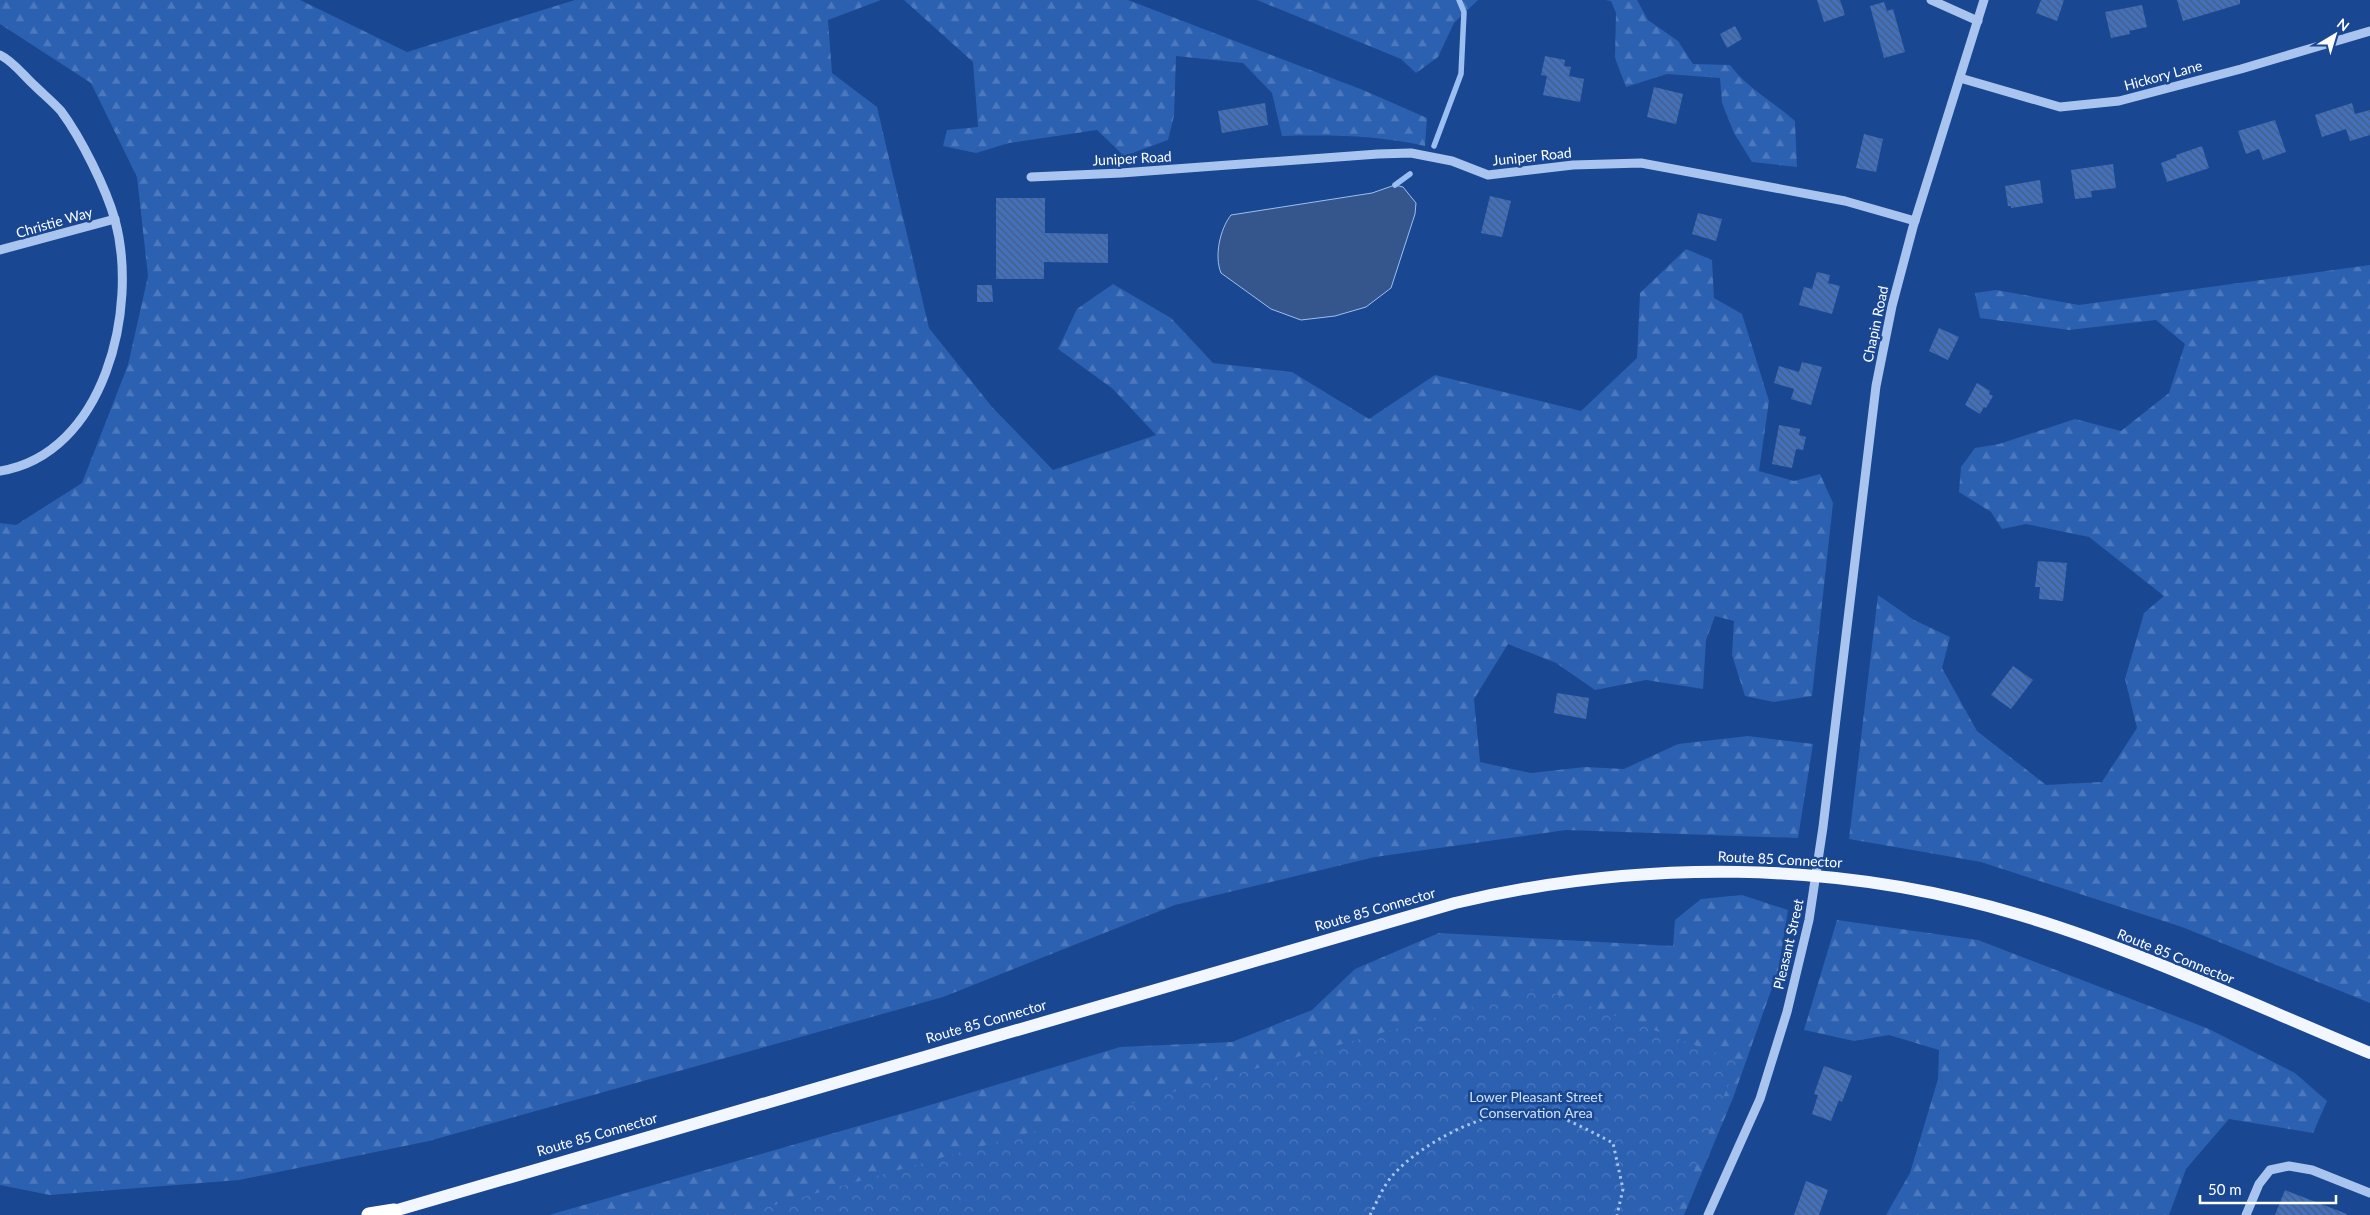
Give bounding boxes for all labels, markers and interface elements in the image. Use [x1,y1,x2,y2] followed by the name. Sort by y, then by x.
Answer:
[2310,10,2360,60] north arrow
[2334,14,2353,34] text: N
[2122,56,2204,94] street label: Hickory Lane
[1492,143,1572,169] street label: Juniper Road
[1092,147,1172,169] street label: Juniper Road
[14,203,95,241] street label: Christie Way
[1859,284,1891,364] street label: Chapin Road
[1717,847,1843,871] street label: Route 85 Connector
[1313,884,1437,934] street label: Route 85 Connector
[1769,897,1807,991] street label: Pleasant Street
[2115,925,2237,987] street label: Route 85 Connector
[924,996,1048,1046] street label: Route 85 Connector
[1469,1088,1603,1121] park label: Lower Pleasant Street Conservation Area
[535,1109,659,1159] street label: Route 85 Connector
[2200,1172,2336,1204] scale bar
[2208,1180,2242,1198] text: 50 m

